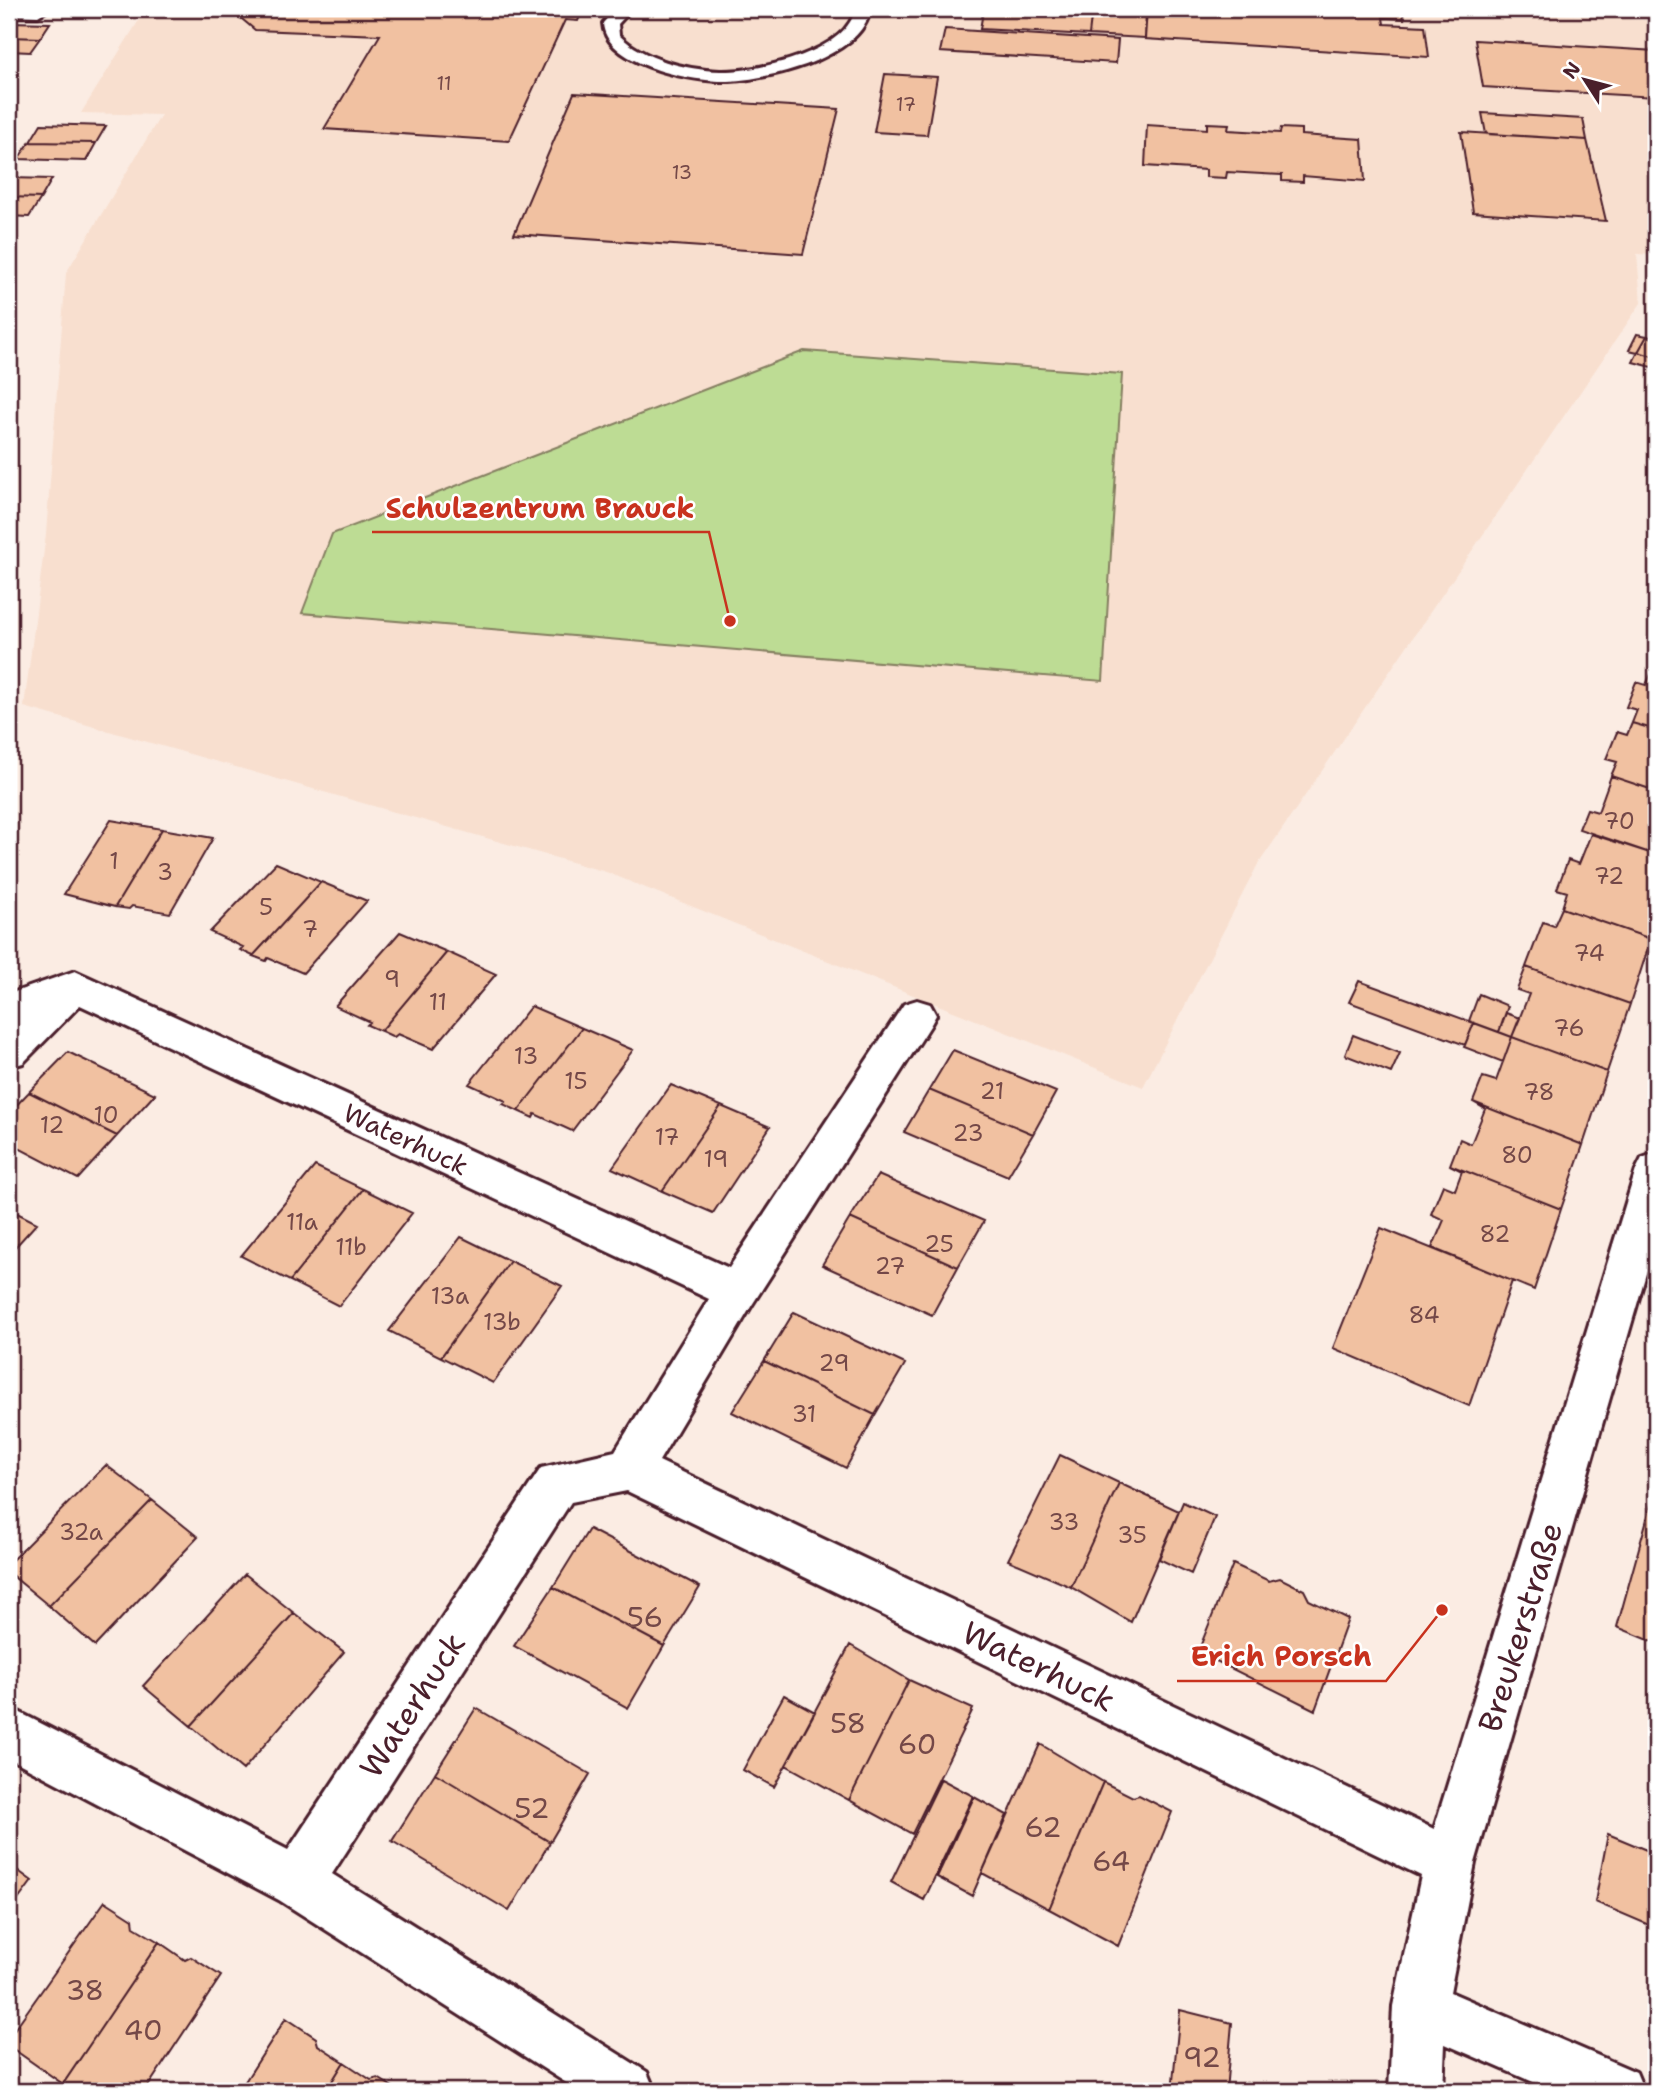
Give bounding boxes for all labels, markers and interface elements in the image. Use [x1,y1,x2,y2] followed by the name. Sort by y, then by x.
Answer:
[1550,46,1620,116] north arrow
[1557,57,1586,84] text: N
[436,71,452,96] house number: 11
[896,92,916,117] house number: 17
[672,160,692,185] house number: 13
[372,483,709,532] callout: Schulzentrum Brauck
[386,489,694,527] text: Schulzentrum Brauck
[1603,806,1635,836] house number: 70
[109,846,119,876] house number: 1
[157,857,173,887] house number: 3
[1594,861,1624,891] house number: 72
[259,892,273,922] house number: 5
[302,914,318,944] house number: 7
[1573,938,1605,968] house number: 74
[384,964,400,994] house number: 9
[429,987,447,1017] house number: 11
[1553,1013,1585,1043] house number: 76
[514,1041,538,1071] house number: 13
[564,1066,588,1096] house number: 15
[980,1076,1004,1106] house number: 21
[1523,1077,1555,1107] house number: 78
[338,1095,474,1183] street label: Waterhuck
[93,1100,119,1130] house number: 10
[40,1110,64,1140] house number: 12
[952,1118,984,1148] house number: 23
[655,1122,679,1152] house number: 17
[1501,1140,1533,1170] house number: 80
[704,1144,728,1174] house number: 19
[286,1207,318,1237] house number: 11a
[1480,1219,1510,1249] house number: 82
[924,1229,954,1259] house number: 25
[335,1232,367,1262] house number: 11b
[875,1251,905,1281] house number: 27
[431,1281,469,1311] house number: 13a
[1408,1300,1440,1330] house number: 84
[483,1307,521,1337] house number: 13b
[819,1348,849,1378] house number: 29
[792,1399,816,1429] house number: 31
[1049,1507,1079,1537] house number: 33
[59,1517,103,1547] house number: 32a
[1468,1517,1572,1737] street label: Breukerstraße
[1117,1520,1147,1550] house number: 35
[627,1598,663,1636] house number: 56
[955,1611,1123,1721] street label: Waterhuck
[349,1624,475,1786] street label: Waterhuck
[1177,1632,1386,1681] callout: Erich Porsch
[1190,1637,1372,1675] text: Erich Porsch
[830,1704,866,1742] house number: 58
[898,1725,936,1763] house number: 60
[514,1789,550,1827] house number: 52
[1024,1808,1062,1846] house number: 62
[1092,1842,1130,1880] house number: 64
[66,1971,104,2009] house number: 38
[124,2011,162,2049] house number: 40
[1183,2038,1221,2076] house number: 92

